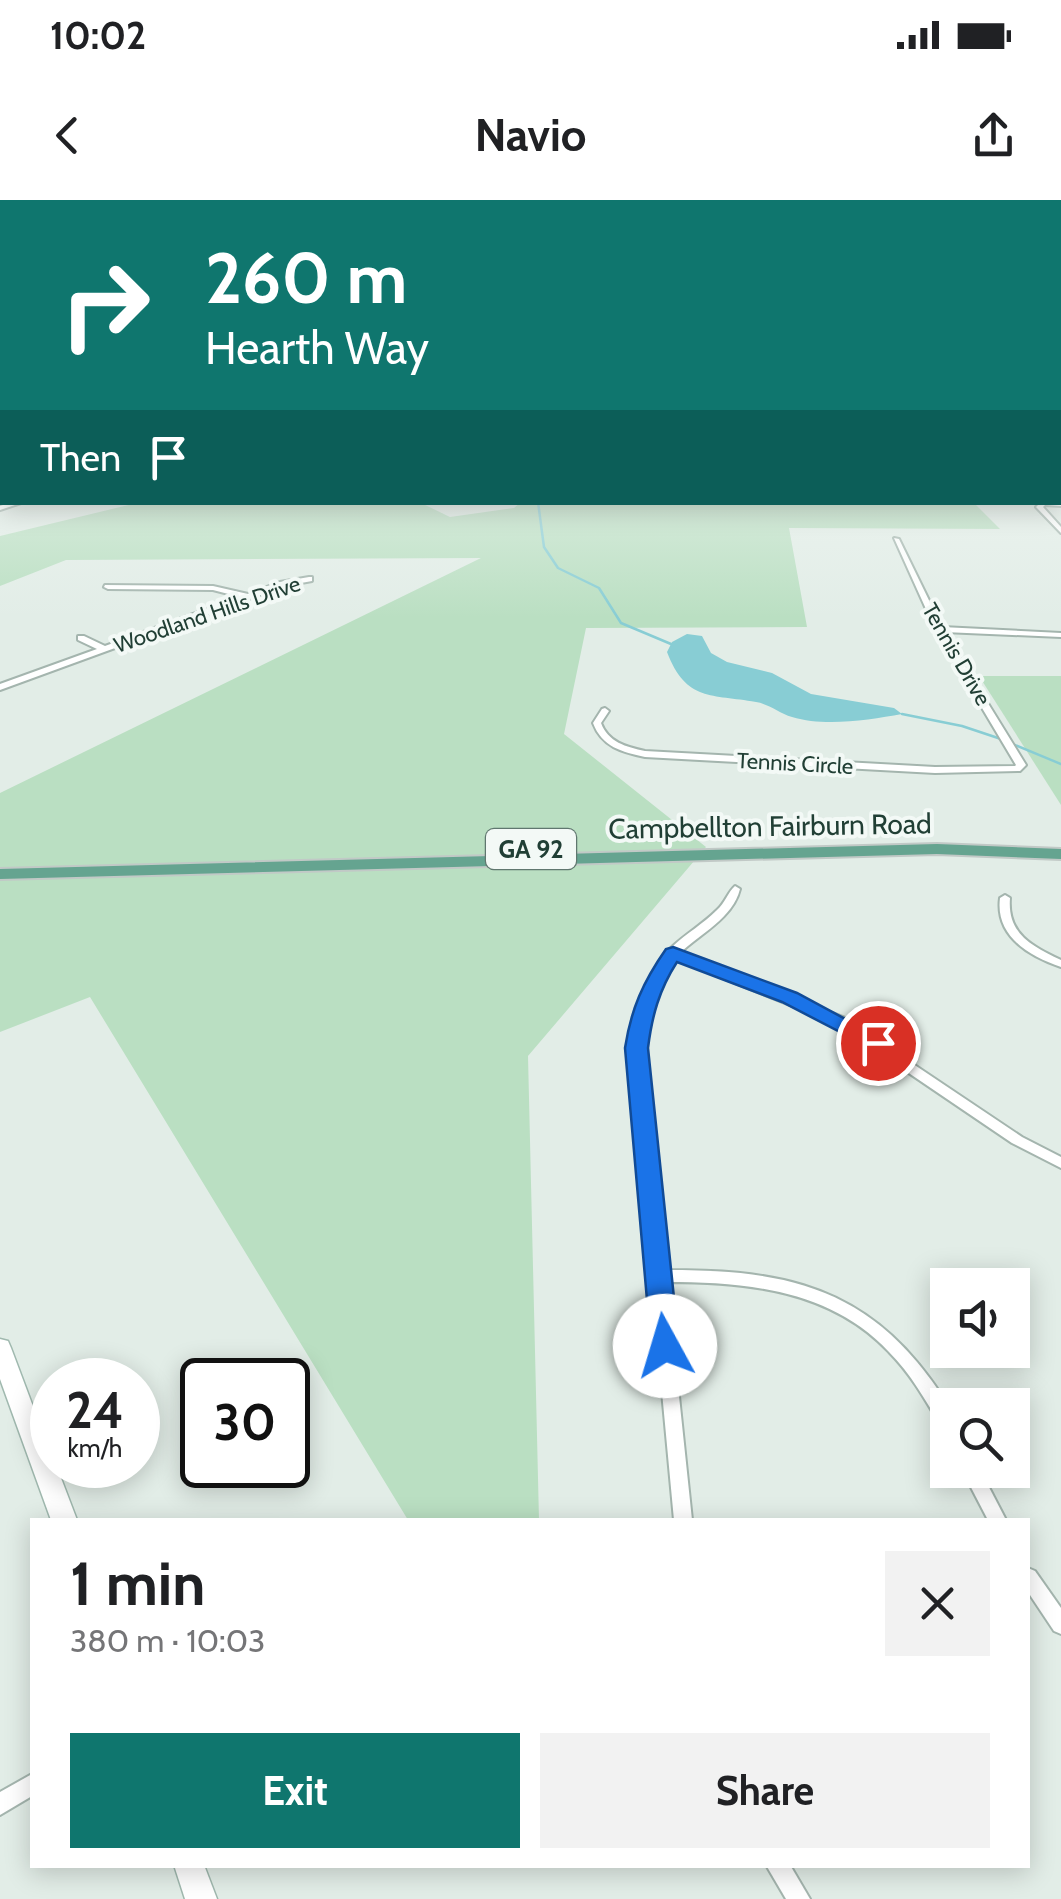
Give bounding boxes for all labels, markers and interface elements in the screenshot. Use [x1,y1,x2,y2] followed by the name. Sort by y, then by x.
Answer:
[50,12,146,59] text: 10:02
[40,108,95,163] icon: back
[475,108,586,162] text: Navio
[966,108,1021,163] icon: share
[205,235,407,321] text: 260 m
[40,240,170,370] icon: right
[205,321,429,375] text: Hearth Way
[141,430,196,485] icon: arrive
[40,434,121,481] text: Then
[110,570,304,659] street label: Woodland Hills Drive
[916,598,997,710] street label: Tennis Drive
[736,747,854,780] street label: Tennis Circle
[608,806,932,846] street label: Campbellton Fairburn Road
[486,829,576,869] road number: GA 92
[836,1001,921,1086] pin
[851,1016,906,1071] icon: arrive
[930,1268,1030,1488] map controls
[930,1268,1030,1368] button: sound
[613,1294,717,1398] position arrow
[180,1358,310,1488] speed limit sign: 30
[66,1380,124,1441] text: 24
[930,1388,1030,1488] button: search
[68,1433,122,1463] text: km/h
[70,1547,205,1620] text: 1 min
[885,1551,990,1656] button: close
[70,1621,265,1660] text: 380 m · 10:03
[70,1733,520,1848] button: Exit
[540,1733,990,1848] button: Share

